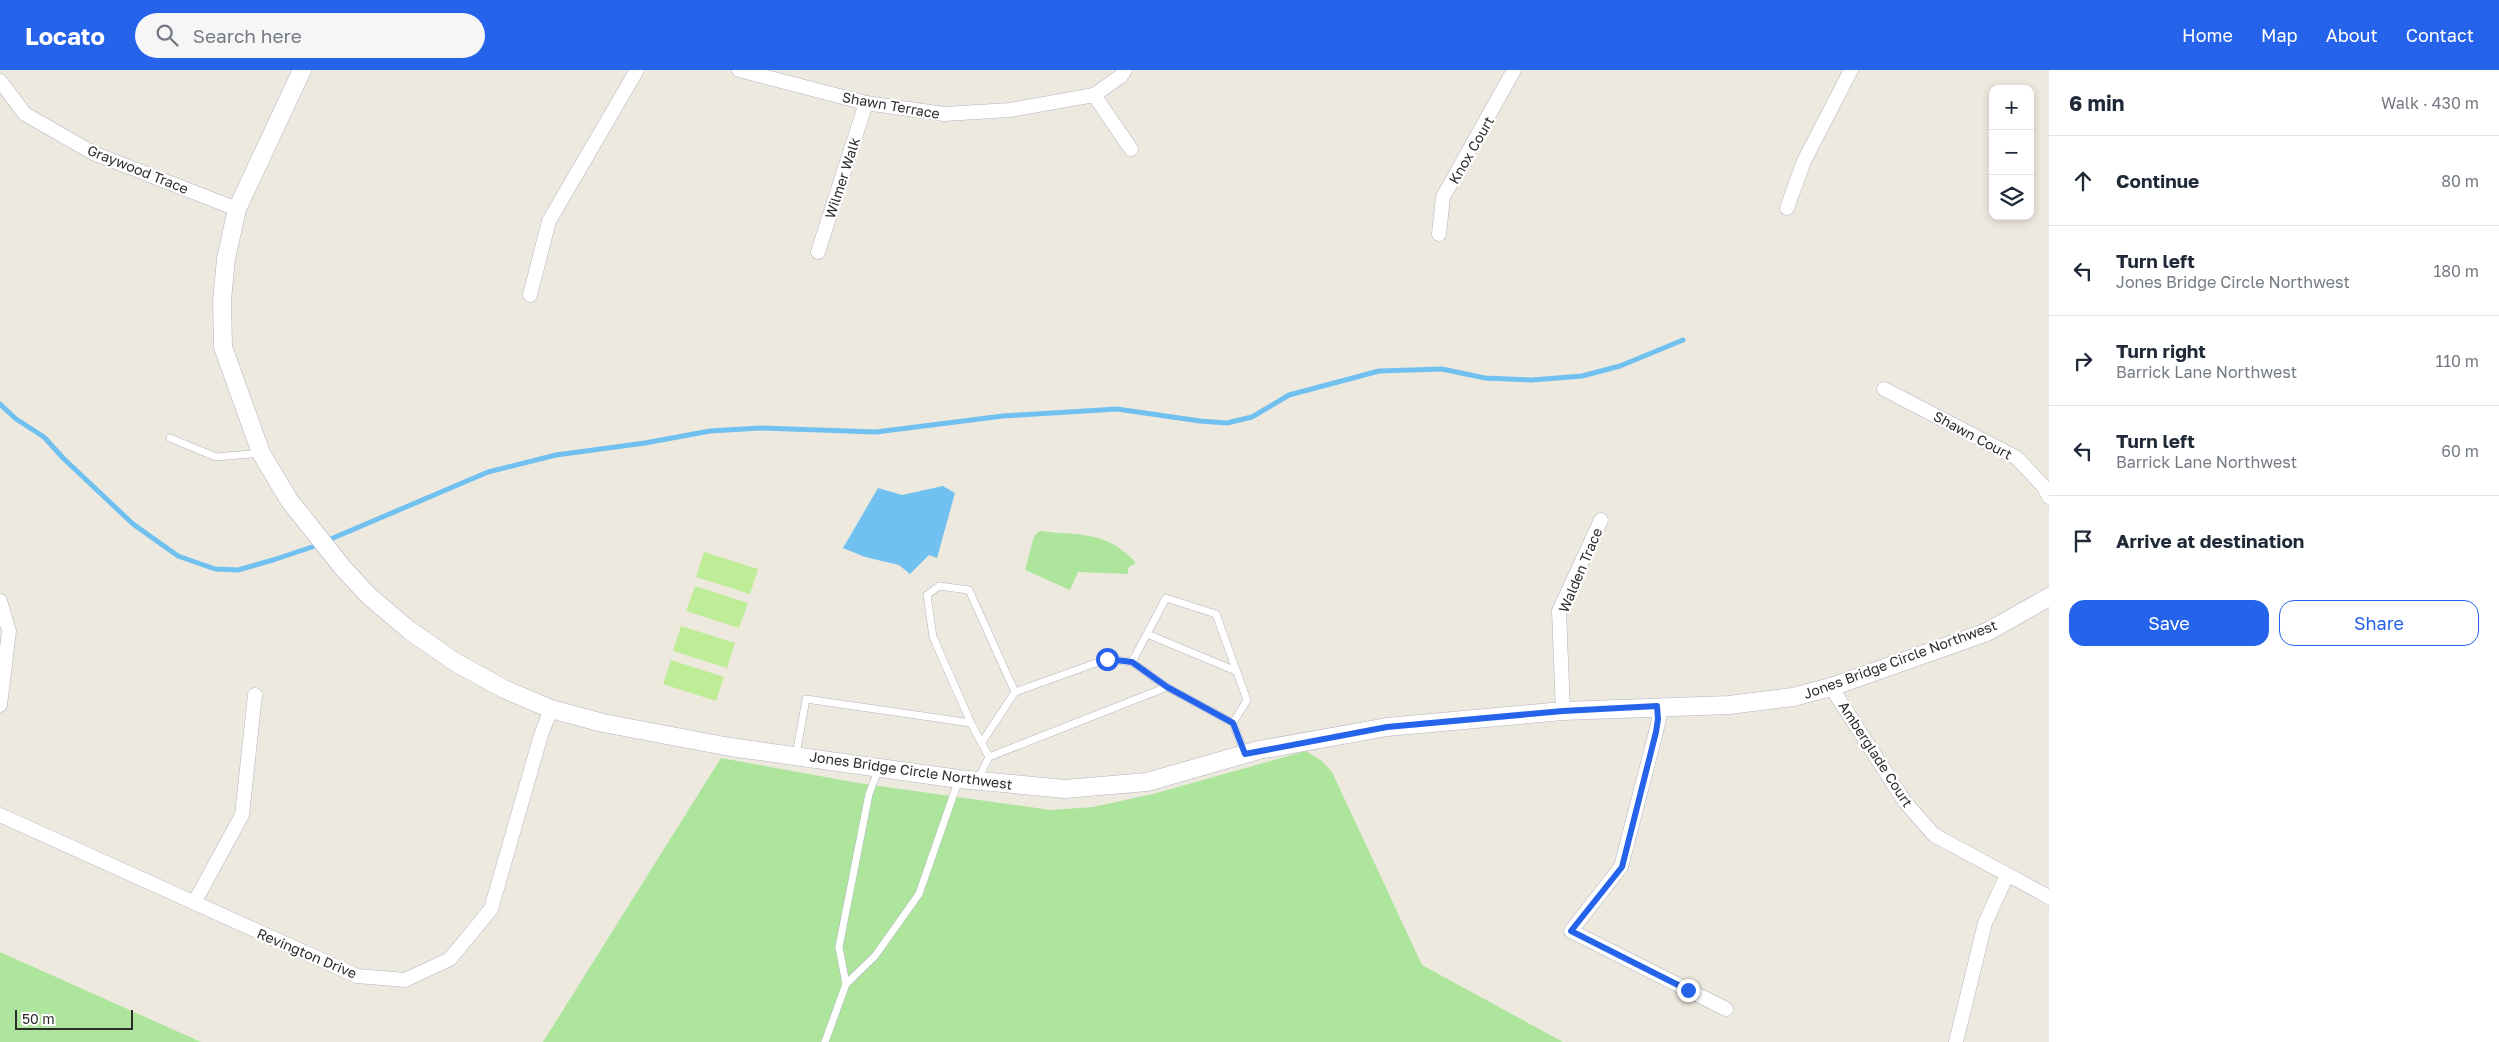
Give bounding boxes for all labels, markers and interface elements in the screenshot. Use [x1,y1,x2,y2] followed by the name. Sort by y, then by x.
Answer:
[135,13,485,58] search box
[25,21,105,50] text: Locato
[153,21,181,49] icon: search
[193,24,302,47] text: Search here
[2182,24,2233,46] text: Home
[2261,24,2298,46] text: Map
[2326,24,2378,46] text: About
[2406,24,2474,46] text: Contact
[1989,85,2034,220] map controls
[1989,85,2034,130] button: +
[841,88,941,122] street label: Shawn Terrace
[2069,90,2124,116] text: 6 min
[2381,93,2479,113] text: Walk · 430 m
[1445,113,1497,187] street label: Knox Court
[1989,130,2034,175] button: −
[821,135,863,221] street label: Wilmer Walk
[85,141,191,197] street label: Graywood Trace
[2069,167,2097,195] icon: ahead
[2116,169,2199,192] text: Continue
[2441,171,2479,191] text: 80 m
[1989,175,2034,220] button: layers
[2116,249,2195,272] text: Turn left
[2069,257,2097,285] icon: left
[2433,261,2479,281] text: 180 m
[2116,272,2350,292] text: Jones Bridge Circle Northwest
[2116,339,2206,362] text: Turn right
[2069,347,2097,375] icon: right
[2435,351,2479,371] text: 110 m
[2116,362,2297,382] text: Barrick Lane Northwest
[1931,407,2015,463] street label: Shawn Court
[2116,429,2195,452] text: Turn left
[2069,437,2097,465] icon: left
[2441,441,2479,461] text: 60 m
[2116,452,2297,472] text: Barrick Lane Northwest
[1555,525,1605,615] street label: Walden Trace
[2069,527,2097,555] icon: arrive
[2116,529,2304,552] text: Arrive at destination
[2069,600,2269,646] button: Save
[2279,600,2479,646] button: Share
[1801,616,1999,702] street label: Jones Bridge Circle Northwest
[1096,648,1119,671] route start
[1835,698,1917,810] street label: Amberglade Court
[809,747,1013,793] street label: Jones Bridge Circle Northwest
[255,924,359,982] street label: Revington Drive
[1677,979,1700,1002] route end
[15,1007,132,1030] scale bar
[22,1010,55,1027] text: 50 m

